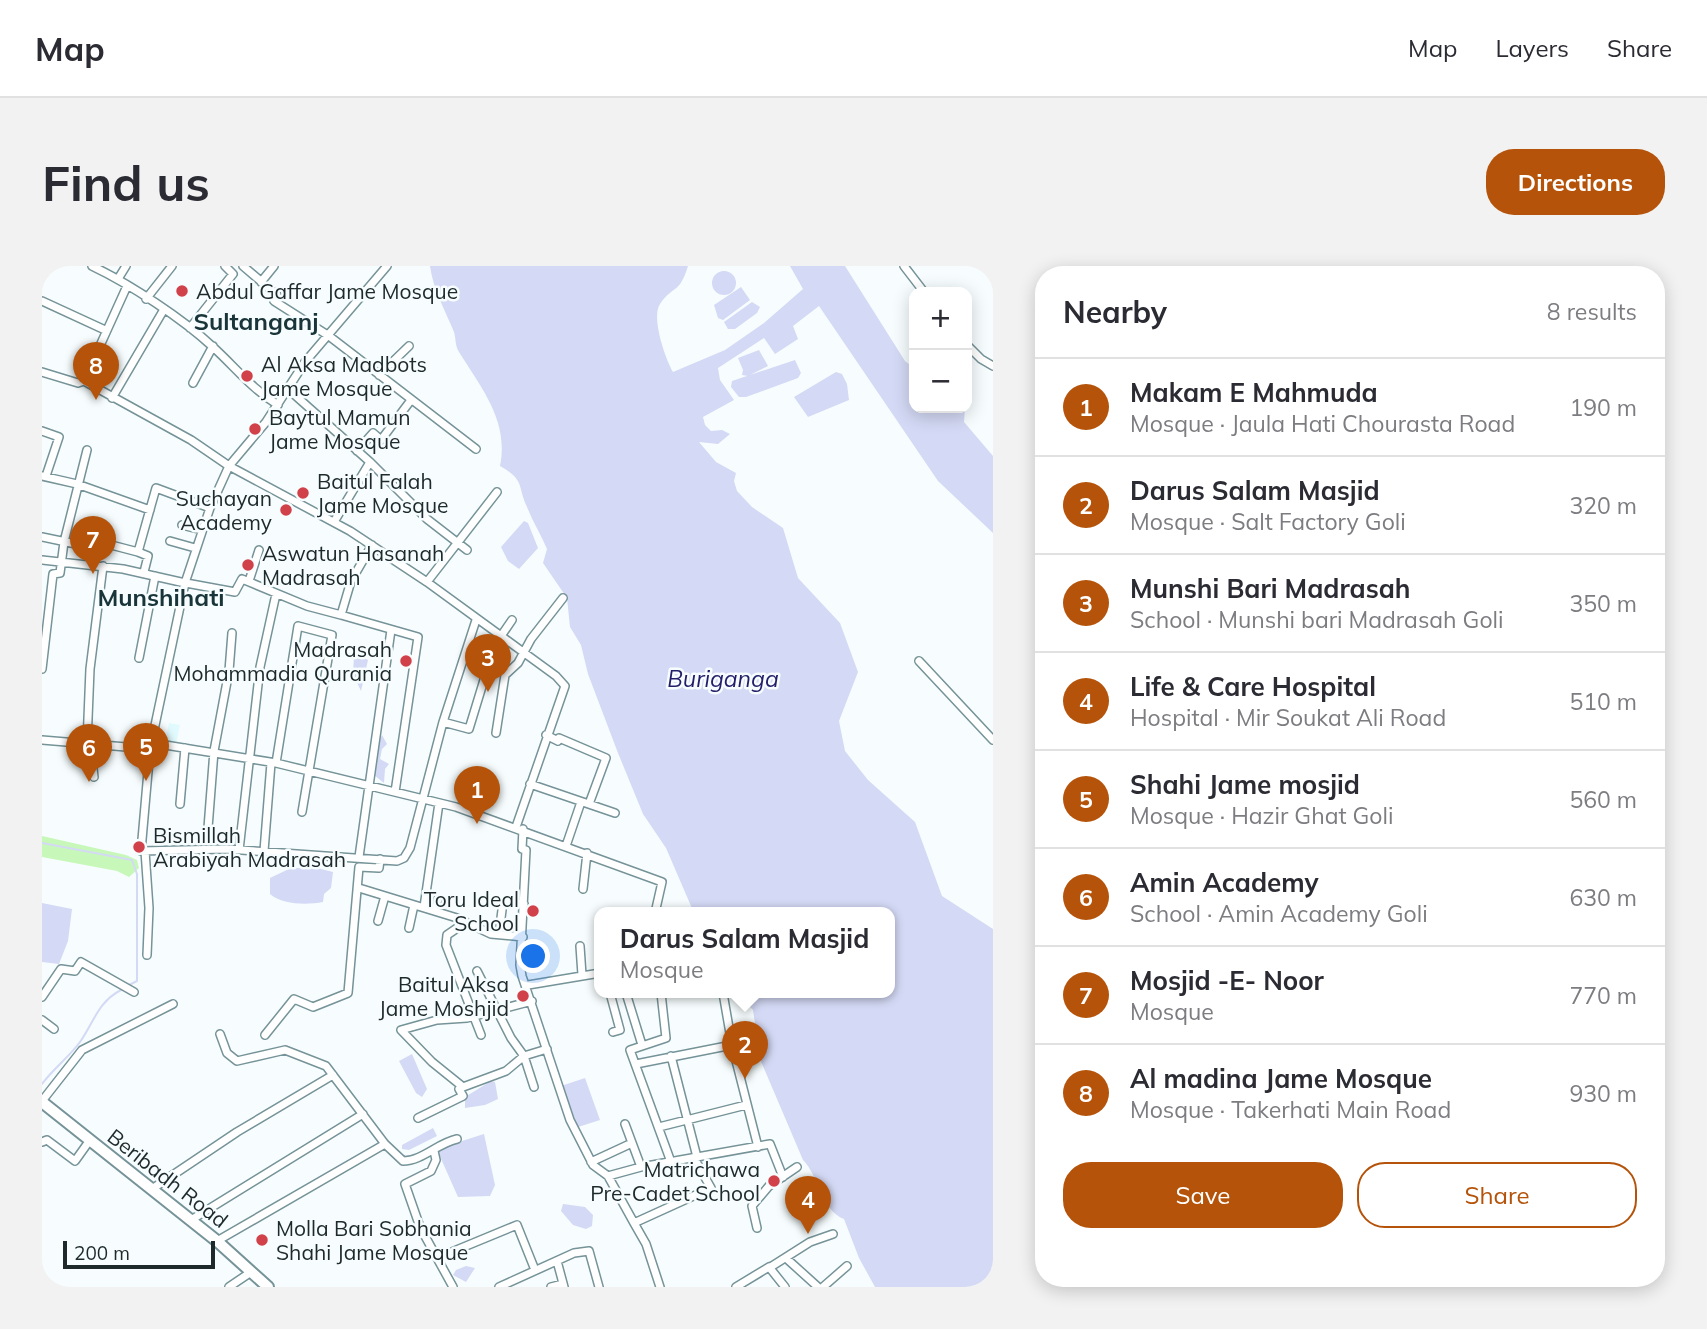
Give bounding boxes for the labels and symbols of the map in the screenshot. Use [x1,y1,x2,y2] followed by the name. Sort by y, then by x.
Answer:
[196,278,458,304] place label: Abdul Gaffar Jame Mosque
[174,283,190,299] marker: Abdul Gaffar Jame Mosque
[193,306,319,336] district label: Sultanganj
[73,342,119,400] pin: 8
[261,351,427,401] place label: Al Aksa Madbots Jame Mosque
[239,368,255,384] marker: Al Aksa Madbots Jame Mosque
[269,404,411,454] place label: Baytul Mamun Jame Mosque
[247,421,263,437] marker: Baytul Mamun Jame Mosque
[317,468,448,518] place label: Baitul Falah Jame Mosque
[176,485,272,535] place label: Suchayan Academy
[295,485,311,501] marker: Baitul Falah Jame Mosque
[278,502,294,518] marker: Suchayan Academy
[70,516,116,574] pin: 7
[262,540,444,590] place label: Aswatun Hasanah Madrasah
[240,557,256,573] marker: Aswatun Hasanah Madrasah
[97,582,225,612] district label: Munshihati
[465,634,511,692] pin: 3
[174,636,392,686] place label: Madrasah Mohammadia Qurania
[398,653,414,669] marker: Madrasah Mohammadia Qurania
[667,664,779,693] water label: Buriganga
[123,723,169,781] pin: 5
[66,724,112,782] pin: 6
[454,766,500,824] pin: 1
[153,822,346,872] place label: Bismillah Arabiyah Madrasah
[131,839,147,855] marker: Bismillah Arabiyah Madrasah
[424,886,519,936] place label: Toru Ideal School
[525,903,541,919] marker: Toru Ideal School
[516,939,550,973] your location
[379,971,509,1021] place label: Baitul Aksa Jame Moshjid
[515,988,531,1004] marker: Baitul Aksa Jame Moshjid
[722,1021,768,1079] pin: 2
[103,1123,233,1233] street label: Beribadh Road
[590,1156,760,1206] place label: Matrichawa Pre-Cadet School
[766,1173,782,1189] marker: Matrichawa Pre-Cadet School
[785,1176,831,1234] pin: 4
[276,1215,472,1265] place label: Molla Bari Sobhania Shahi Jame Mosque
[254,1232,270,1248] marker: Molla Bari Sobhania Shahi Jame Mosque
[63,1238,215,1270] scale bar

